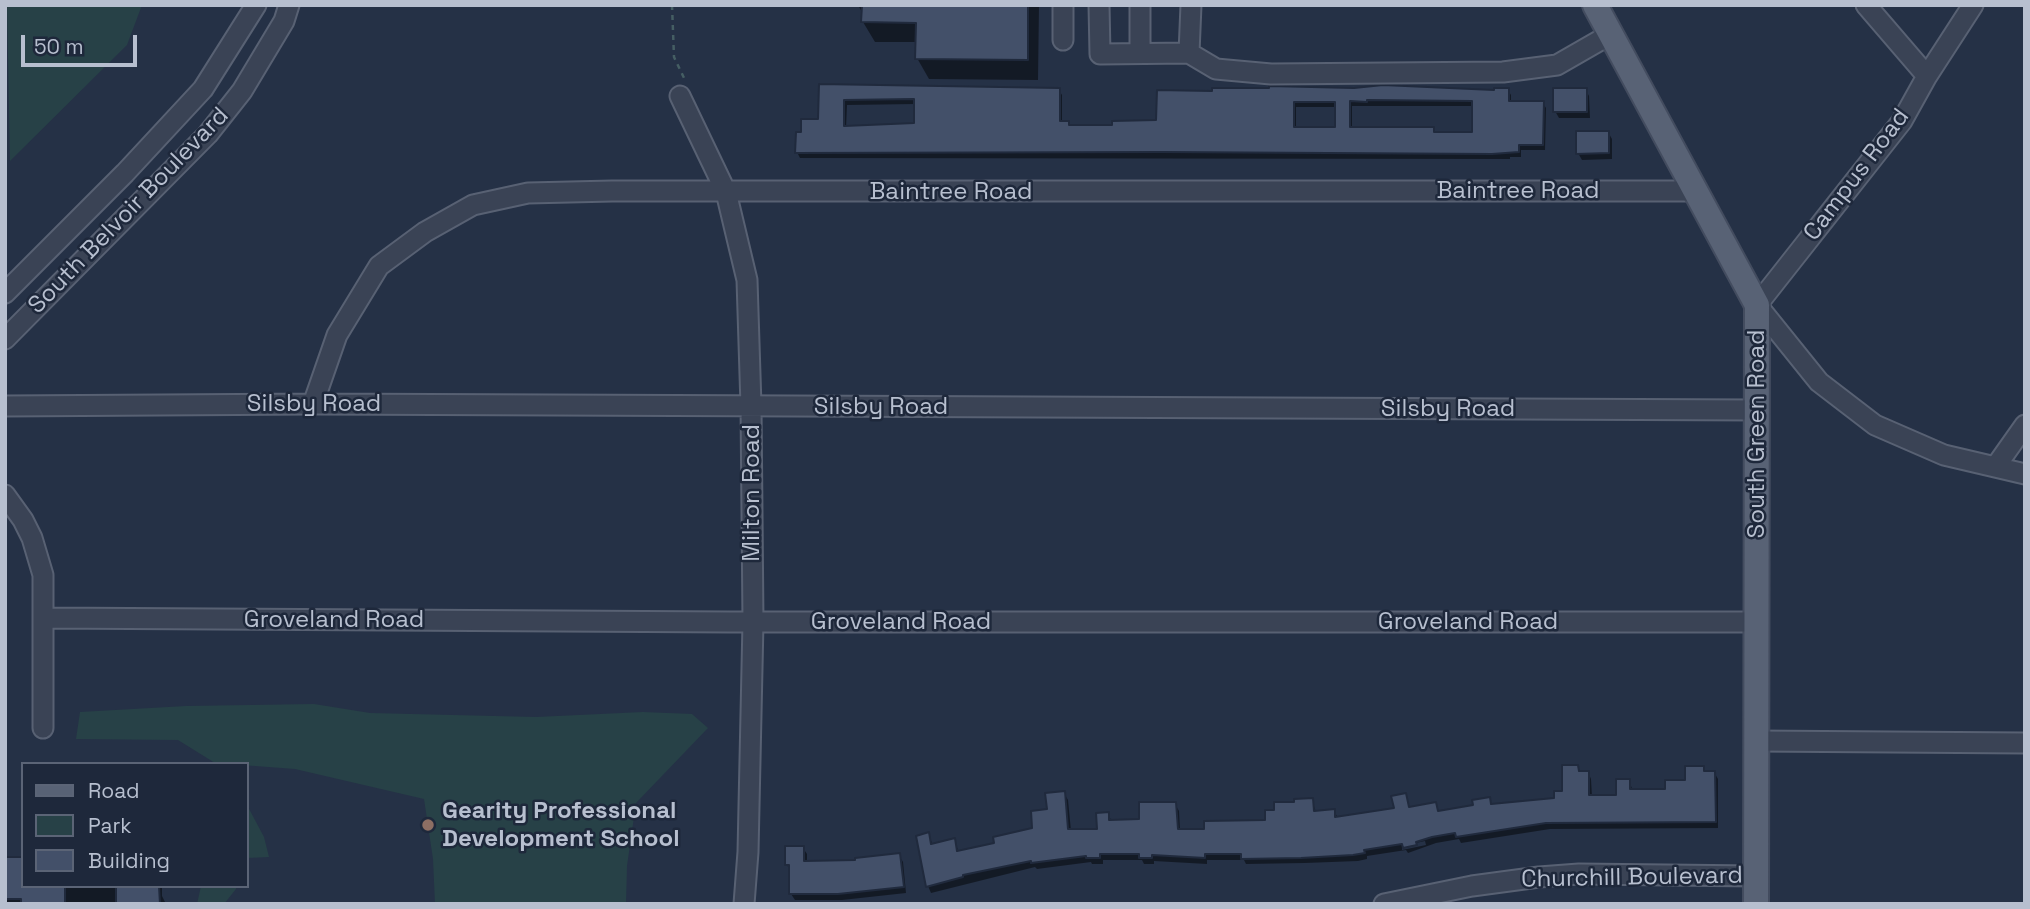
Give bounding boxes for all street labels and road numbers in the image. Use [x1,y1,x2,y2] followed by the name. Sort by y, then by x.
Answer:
[23,102,235,320] street label: South Belvoir Boulevard
[1798,103,1916,247] street label: Campus Road
[1436,177,1600,205] street label: Baintree Road
[869,178,1033,206] street label: Baintree Road
[1743,330,1771,538] street label: South Green Road
[247,390,381,418] street label: Silsby Road
[814,393,948,421] street label: Silsby Road
[1381,395,1515,423] street label: Silsby Road
[738,424,766,562] street label: Milton Road
[244,606,424,634] street label: Groveland Road
[811,608,991,636] street label: Groveland Road
[1378,608,1558,636] street label: Groveland Road
[1521,862,1743,894] street label: Churchill Boulevard

